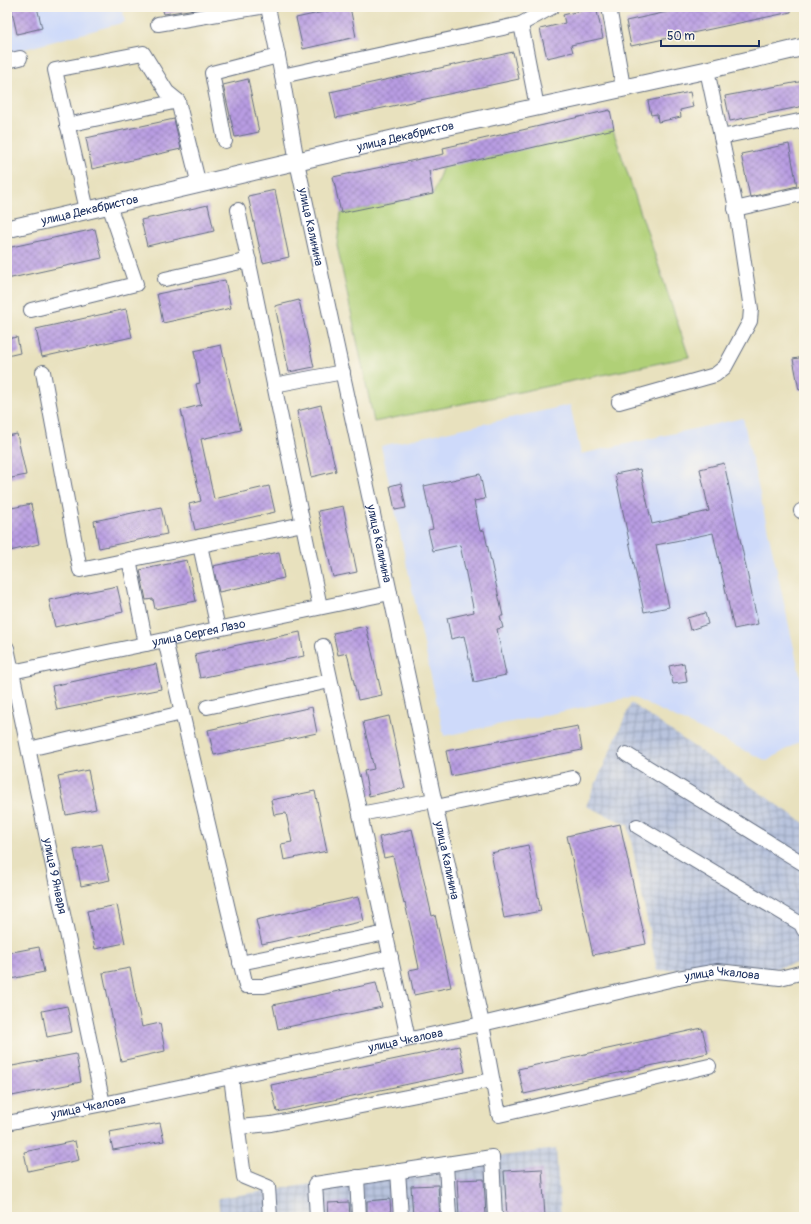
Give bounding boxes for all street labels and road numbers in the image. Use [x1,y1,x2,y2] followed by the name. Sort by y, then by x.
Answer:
[354,118,455,155] street label: улица Декабристов
[295,185,326,268] street label: улица Калинина
[39,192,140,229] street label: улица Декабристов
[363,502,395,585] street label: улица Калинина
[150,616,247,651] street label: улица Сергея Лазо
[431,819,462,901] street label: улица Калинина
[39,836,70,916] street label: улица 9 Января
[682,964,761,985] street label: улица Чкалова
[366,1025,445,1056] street label: улица Чкалова
[49,1092,128,1122] street label: улица Чкалова

